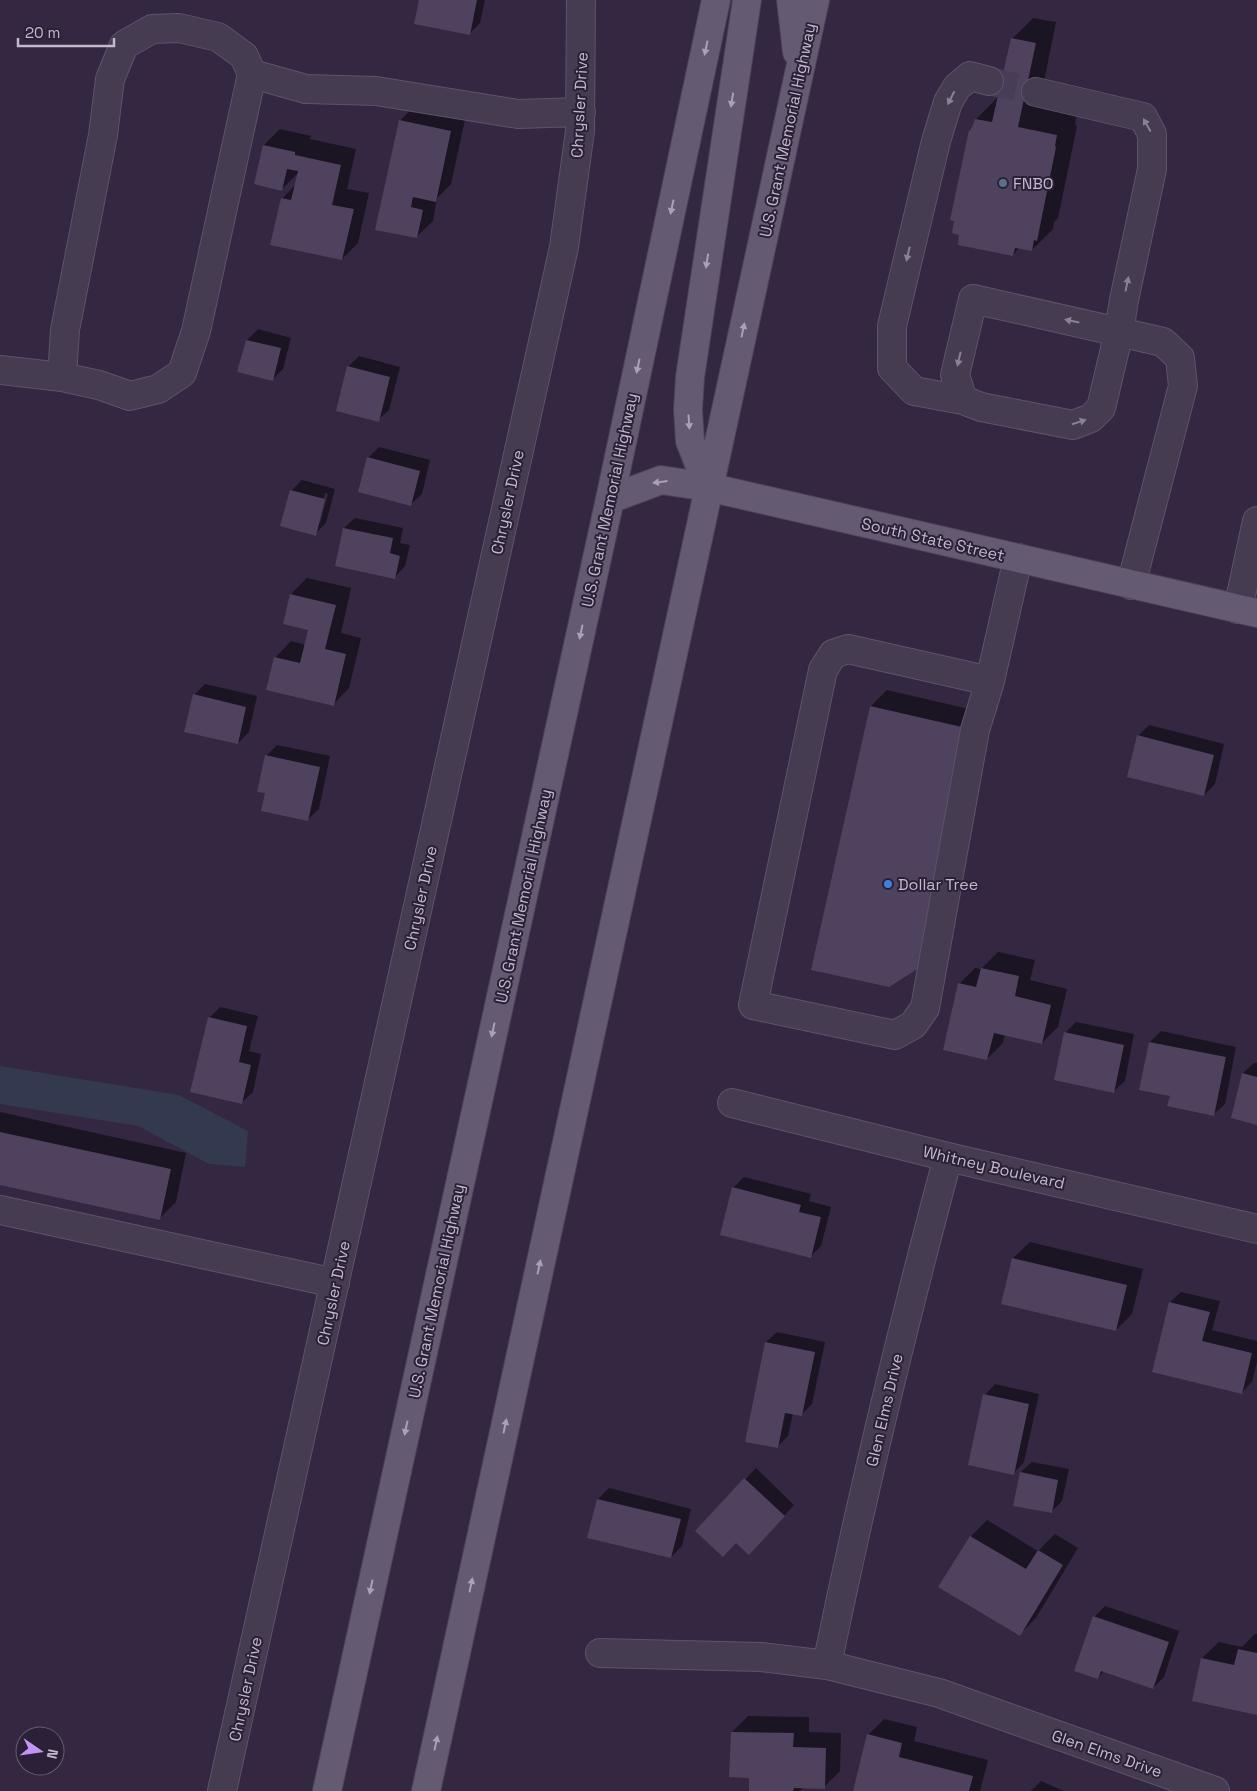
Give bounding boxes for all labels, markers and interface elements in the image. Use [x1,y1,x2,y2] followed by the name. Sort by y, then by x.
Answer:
[18,15,114,47] scale bar
[755,21,820,239] street label: U.S. Grant Memorial Highway
[25,23,60,42] text: 20 m
[702,40,710,55] one-way arrow
[566,51,593,159] street label: Chrysler Drive
[947,91,955,105] one-way arrow
[728,92,736,108] one-way arrow
[1143,118,1151,132] one-way arrow
[1013,173,1054,194] place label: FNBO
[997,177,1009,189] marker: FNBO
[668,199,676,214] one-way arrow
[904,247,912,262] one-way arrow
[703,253,711,269] one-way arrow
[1123,276,1131,291] one-way arrow
[1064,317,1079,325] one-way arrow
[739,323,747,338] one-way arrow
[955,351,963,366] one-way arrow
[634,358,642,373] one-way arrow
[577,391,642,609] street label: U.S. Grant Memorial Highway
[685,414,693,430] one-way arrow
[1072,418,1087,426] one-way arrow
[486,448,529,556] street label: Chrysler Drive
[652,478,668,486] one-way arrow
[859,513,1006,566] street label: South State Street
[577,625,585,640] one-way arrow
[491,787,556,1005] street label: U.S. Grant Memorial Highway
[399,844,442,952] street label: Chrysler Drive
[898,874,978,895] place label: Dollar Tree
[882,878,894,890] marker: Dollar Tree
[489,1023,497,1039] one-way arrow
[921,1141,1067,1194] street label: Whitney Boulevard
[404,1182,469,1400] street label: U.S. Grant Memorial Highway
[312,1239,355,1347] street label: Chrysler Drive
[536,1258,544,1274] one-way arrow
[861,1352,908,1469] street label: Glen Elms Drive
[501,1418,509,1433] one-way arrow
[402,1421,410,1436] one-way arrow
[467,1576,475,1592] one-way arrow
[367,1580,375,1596] one-way arrow
[224,1635,267,1743] street label: Chrysler Drive
[1049,1725,1165,1782] street label: Glen Elms Drive
[15,1726,65,1776] north arrow
[432,1736,440,1751] one-way arrow
[43,1747,62,1761] text: N

